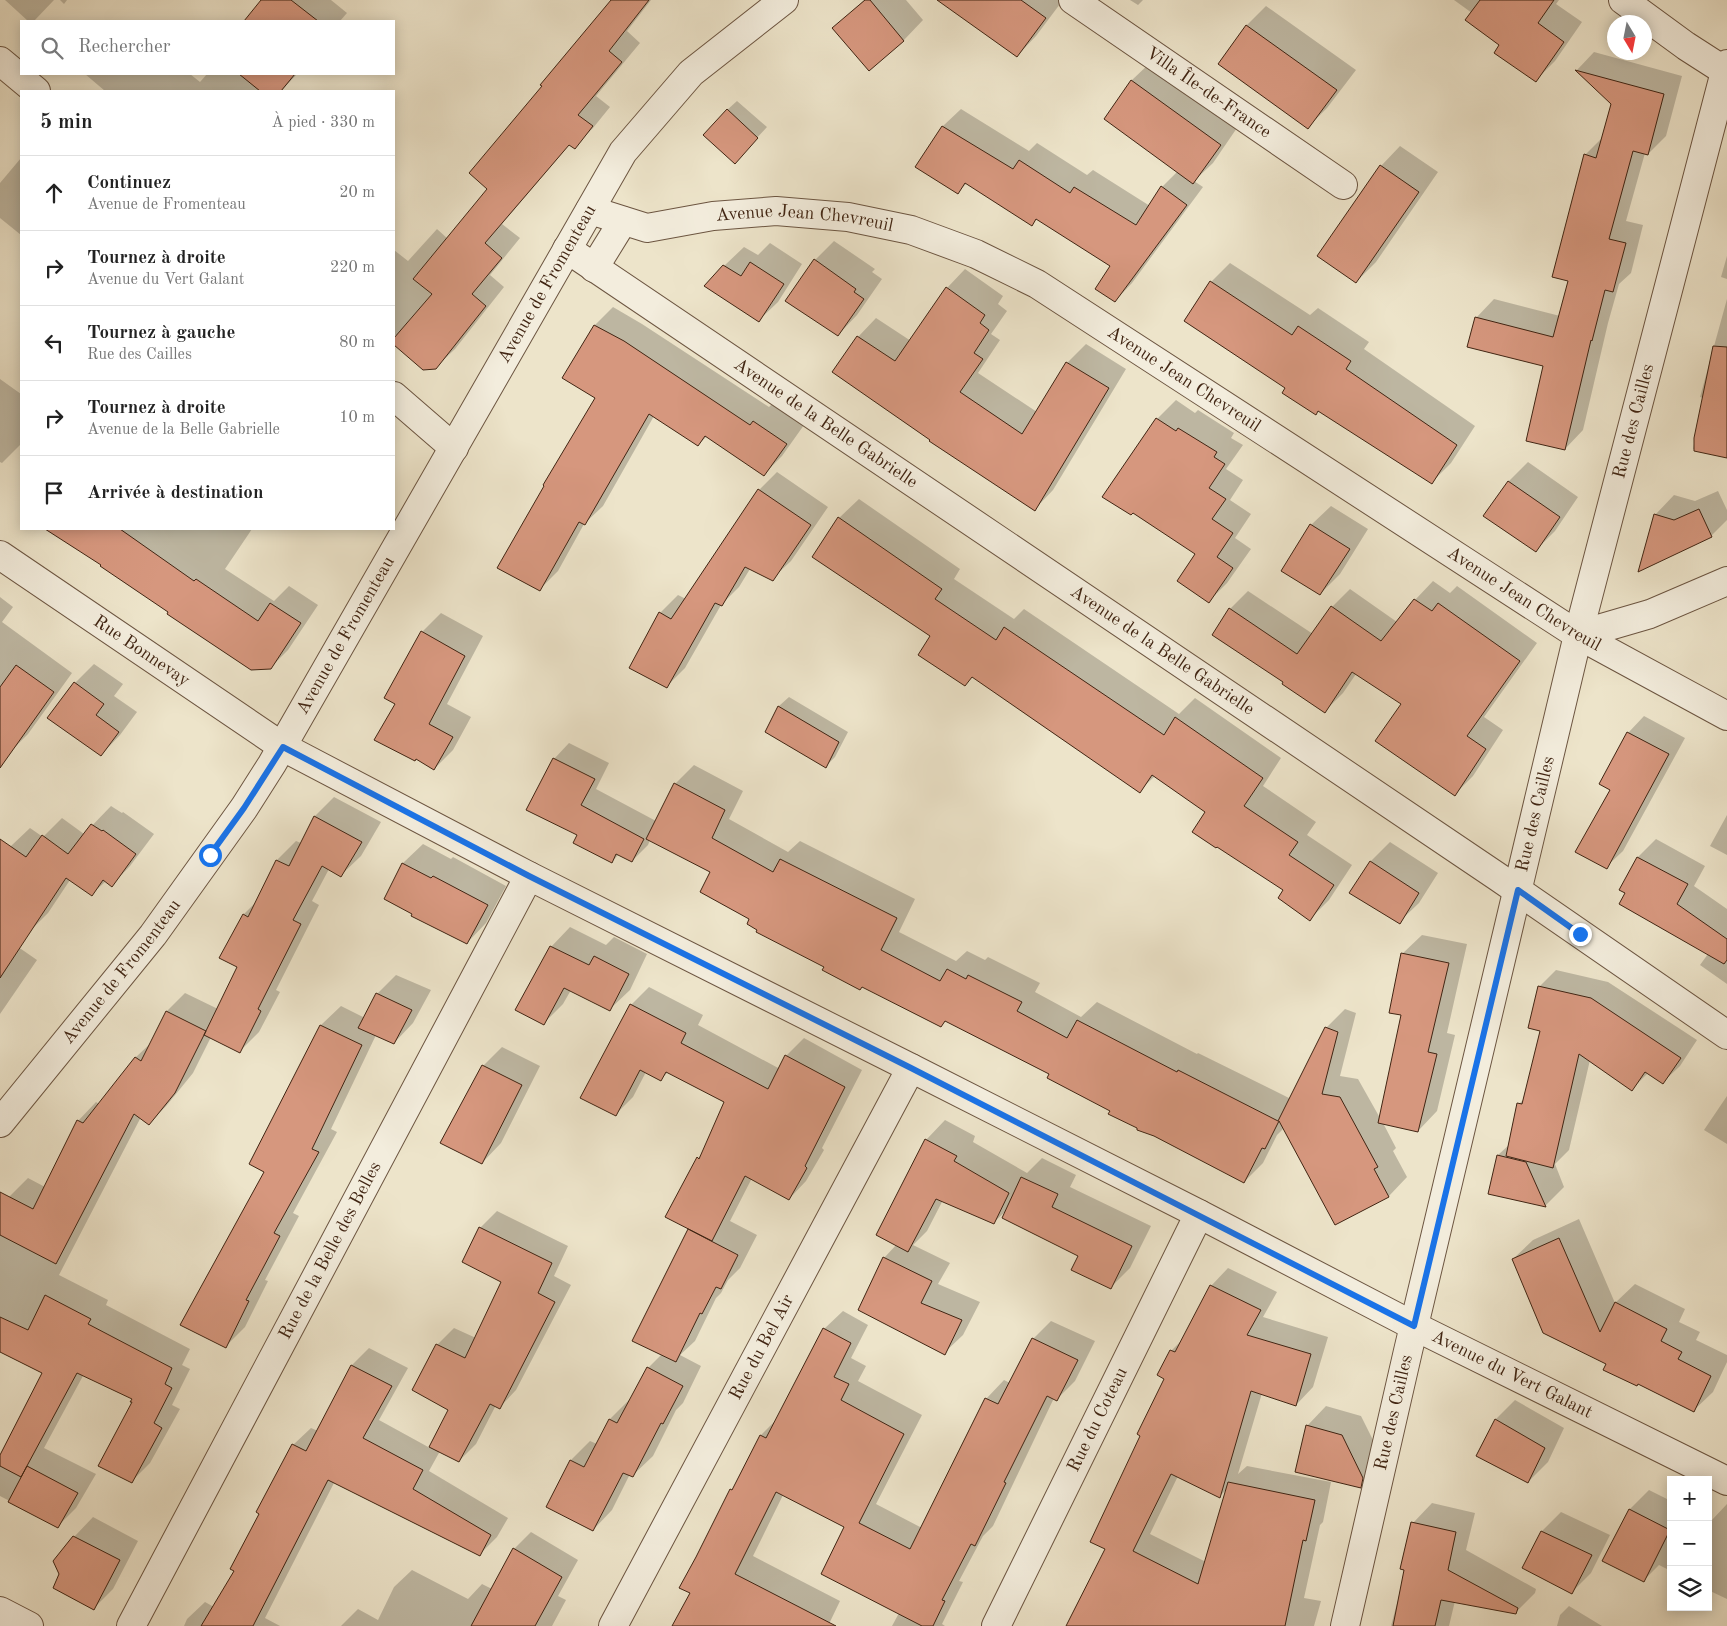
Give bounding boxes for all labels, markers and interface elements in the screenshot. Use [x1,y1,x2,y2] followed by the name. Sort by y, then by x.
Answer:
[1607,15,1652,60] north arrow
[20,20,395,75] search box
[38,34,66,62] icon: search
[78,38,171,57] text: Rechercher
[1142,44,1274,142] street label: Villa Île-de-France
[40,112,93,133] text: 5 min
[272,115,375,131] text: À pied · 330 m
[87,174,171,193] text: Continuez
[40,179,68,207] icon: ahead
[339,185,375,201] text: 20 m
[87,197,246,213] text: Avenue de Fromenteau
[495,202,600,366] street label: Avenue de Fromenteau
[715,202,895,235] street label: Avenue Jean Chevreuil
[87,249,226,268] text: Tournez à droite
[40,254,68,282] icon: right
[330,260,375,276] text: 220 m
[87,272,244,288] text: Avenue du Vert Galant
[1104,323,1264,436] street label: Avenue Jean Chevreuil
[87,324,235,343] text: Tournez à gauche
[40,329,68,357] icon: left
[339,335,375,351] text: 80 m
[87,347,192,363] text: Rue des Cailles
[731,355,921,492] street label: Avenue de la Belle Gabrielle
[1610,362,1657,481] street label: Rue des Cailles
[87,399,226,418] text: Tournez à droite
[40,404,68,432] icon: right
[339,410,375,426] text: 10 m
[87,422,280,438] text: Avenue de la Belle Gabrielle
[40,479,68,507] icon: arrive
[87,484,263,503] text: Arrivée à destination
[1444,544,1604,655] street label: Avenue Jean Chevreuil
[293,553,398,718] street label: Avenue de Fromenteau
[1067,582,1257,719] street label: Avenue de la Belle Gabrielle
[90,612,193,690] street label: Rue Bonnevay
[1513,754,1558,874] street label: Rue des Cailles
[199,844,222,867] route start
[59,896,184,1048] street label: Avenue de Fromenteau
[1569,923,1592,946] route end
[276,1159,385,1342] street label: Rue de la Belle des Belles
[726,1291,798,1403] street label: Rue du Bel Air
[1429,1327,1595,1422] street label: Avenue du Vert Galant
[1372,1353,1416,1472] street label: Rue des Cailles
[1064,1364,1131,1475] street label: Rue du Coteau
[1667,1476,1712,1611] map controls
[1667,1476,1712,1521] button: +
[1667,1521,1712,1566] button: −
[1667,1566,1712,1611] button: layers

